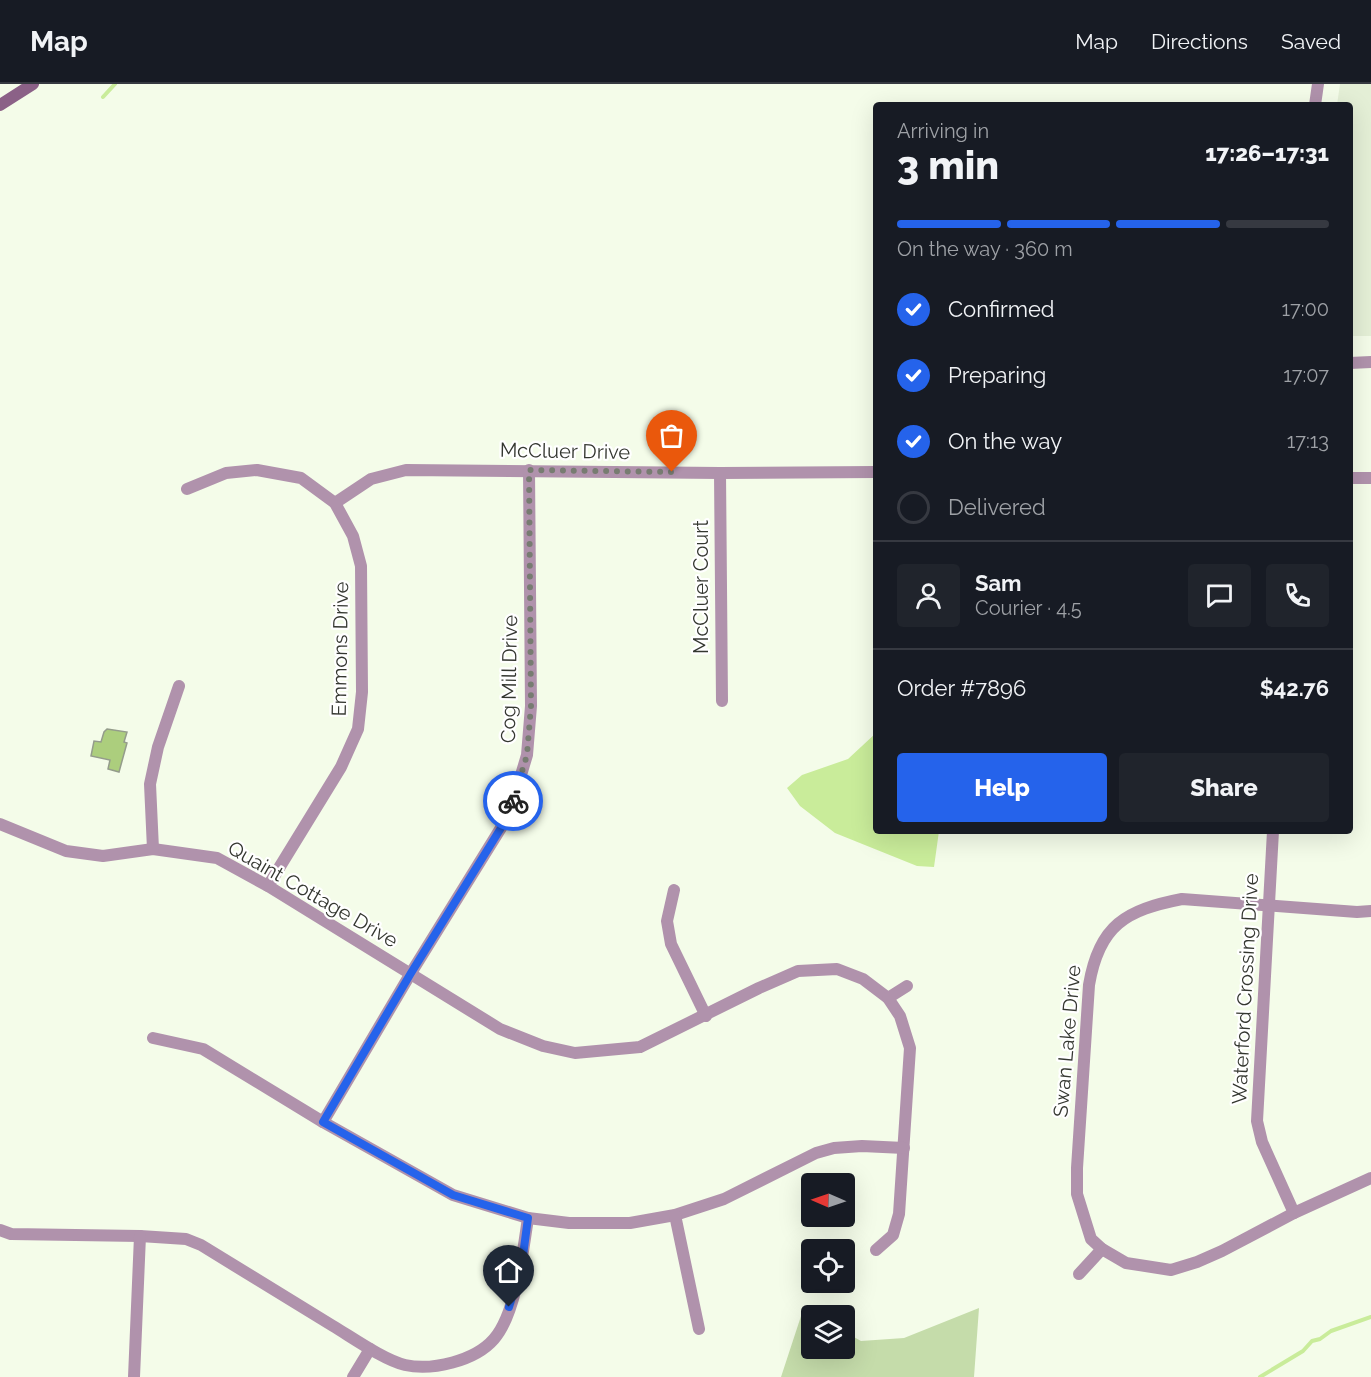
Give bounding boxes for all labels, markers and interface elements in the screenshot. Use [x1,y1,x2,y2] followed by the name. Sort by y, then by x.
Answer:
[30,25,88,58] text: Map
[1075,29,1118,54] text: Map
[1151,29,1248,54] text: Directions
[1281,29,1341,54] text: Saved
[897,119,989,143] text: Arriving in
[1205,140,1329,166] text: 17:26–17:31
[897,142,999,188] text: 3 min
[897,237,1073,261] text: On the way · 360 m
[897,293,930,326] icon: check
[948,296,1055,322] text: Confirmed
[1282,297,1329,321] text: 17:00
[897,359,930,392] icon: check
[948,362,1046,388] text: Preparing
[1283,363,1329,387] text: 17:07
[646,410,697,472] pin
[655,419,688,452] icon: bag
[897,425,930,458] icon: check
[948,428,1062,454] text: On the way
[1287,429,1329,453] text: 17:13
[500,438,631,464] street label: McCluer Drive
[948,494,1046,520] text: Delivered
[689,520,713,654] street label: McCluer Court
[897,564,960,627] button: person
[1188,564,1251,627] button: chat
[1266,564,1329,627] button: phone
[975,570,1022,596] text: Sam
[327,581,353,717] street label: Emmons Drive
[975,596,1082,620] text: Courier · 4.5
[496,615,522,743] street label: Cog Mill Drive
[897,675,1026,701] text: Order #7896
[1260,675,1329,701] text: $42.76
[897,753,1107,822] button: Help
[1119,753,1329,822] button: Share
[483,771,543,831] courier
[497,785,530,818] icon: bike
[224,836,402,953] street label: Quaint Cottage Drive
[1227,873,1263,1105] street label: Waterford Crossing Drive
[1048,964,1086,1118] street label: Swan Lake Drive
[801,1173,855,1227] north arrow
[801,1173,855,1359] map controls
[801,1239,855,1293] button: locate
[483,1245,534,1307] pin
[492,1254,525,1287] icon: home
[801,1305,855,1359] button: layers

